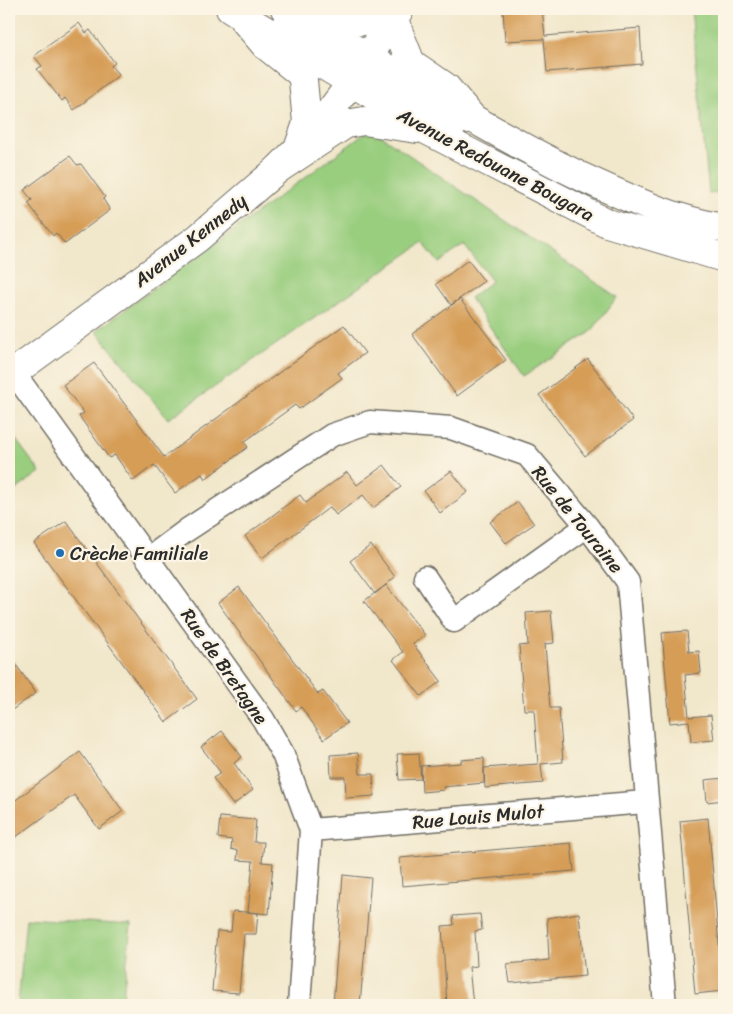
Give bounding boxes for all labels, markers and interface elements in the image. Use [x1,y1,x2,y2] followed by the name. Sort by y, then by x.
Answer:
[390,98,601,231] street label: Avenue Redouane Bougara
[125,185,255,296] street label: Avenue Kennedy
[523,458,632,581] street label: Rue de Touraine
[70,537,208,570] place label: Crèche Familiale
[54,547,66,559] marker: Crèche Familiale
[172,601,277,732] street label: Rue de Bretagne
[411,794,547,839] street label: Rue Louis Mulot

